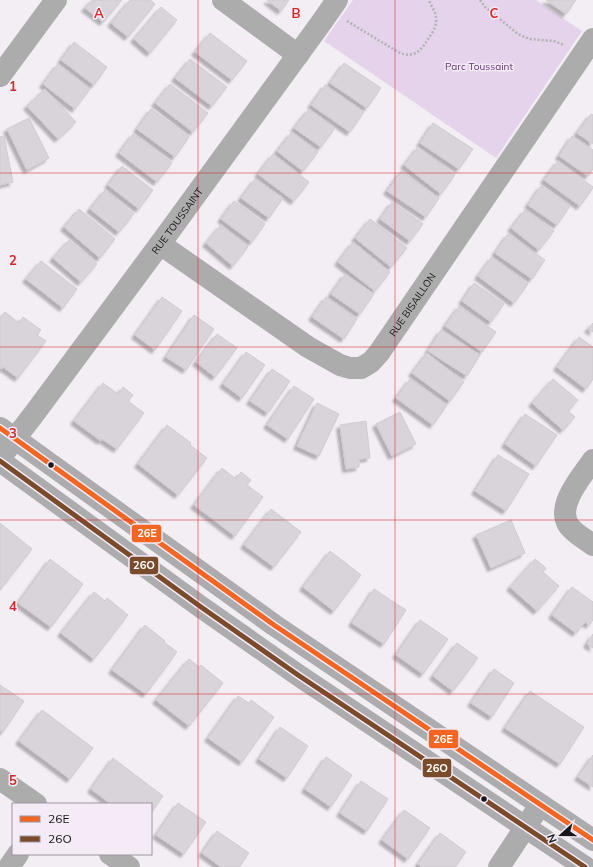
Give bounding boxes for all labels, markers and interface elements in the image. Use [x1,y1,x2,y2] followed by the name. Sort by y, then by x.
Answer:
[94,5,104,21] text: A
[292,5,301,21] text: B
[490,5,499,21] text: C
[445,60,513,73] park label: Parc Toussaint
[9,78,17,94] text: 1
[148,185,206,257] street label: RUE TOUSSAINT
[9,252,17,268] text: 2
[386,270,438,339] street label: RUE BISAILLON
[9,425,17,441] text: 3
[46,460,56,470] unlabelled marker
[131,524,162,543] line badge: 26E
[137,526,157,540] text: 26E
[129,556,159,575] line badge: 26O
[133,558,155,572] text: 26O
[9,598,17,614] text: 4
[428,729,459,749] line badge: 26E
[433,732,453,746] text: 26E
[422,758,452,778] line badge: 26O
[426,761,448,775] text: 26O
[9,772,17,788] text: 5
[479,794,489,804] unlabelled marker
[12,803,152,855] legend
[48,811,69,826] text: 26E
[541,815,581,855] north arrow
[48,831,72,846] text: 26O
[544,832,560,845] text: N

